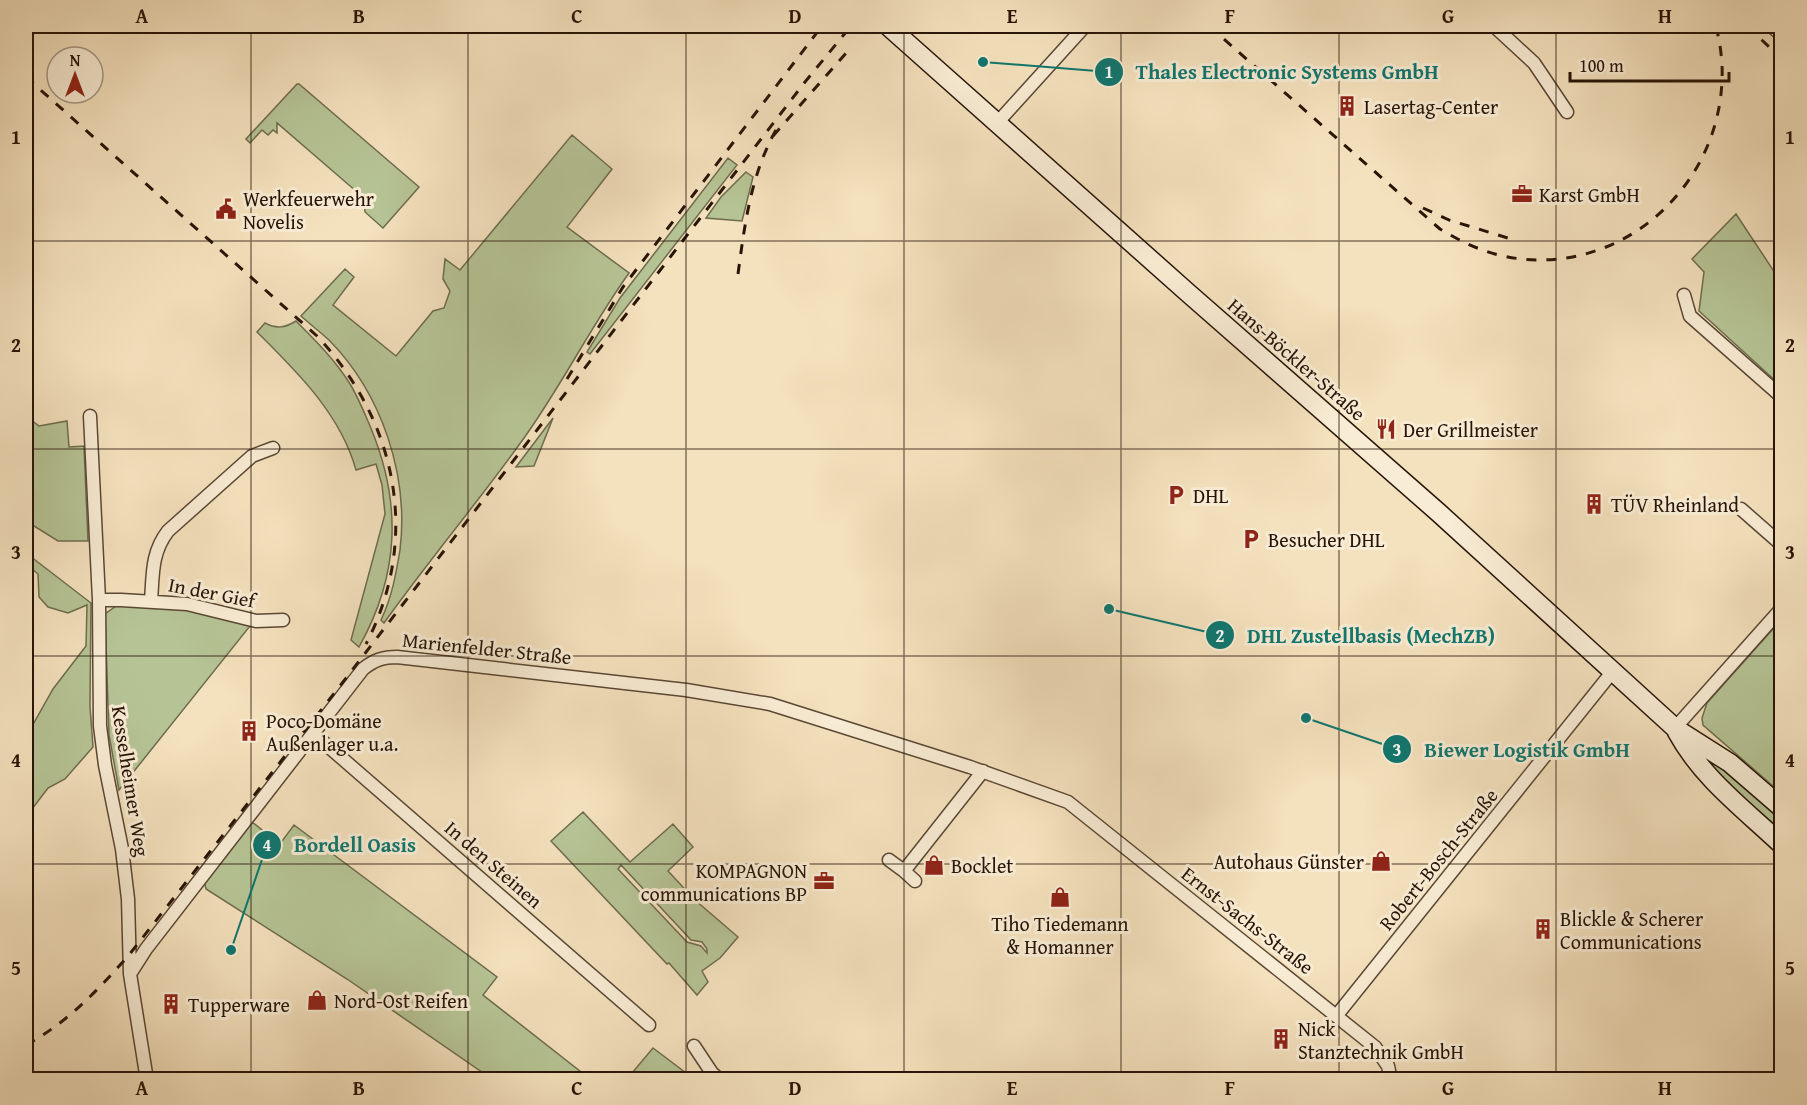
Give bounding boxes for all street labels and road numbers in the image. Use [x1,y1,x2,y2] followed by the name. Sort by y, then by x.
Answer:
[1222,291,1372,427] street label: Hans-Böckler-Straße
[166,569,260,615] street label: In der Gief
[401,625,573,671] street label: Marienfelder Straße
[105,704,157,859] street label: Kesselheimer Weg
[1372,782,1504,936] street label: Robert-Bosch-Straße
[439,813,549,915] street label: In den Steinen
[1176,859,1320,981] street label: Ernst-Sachs-Straße

